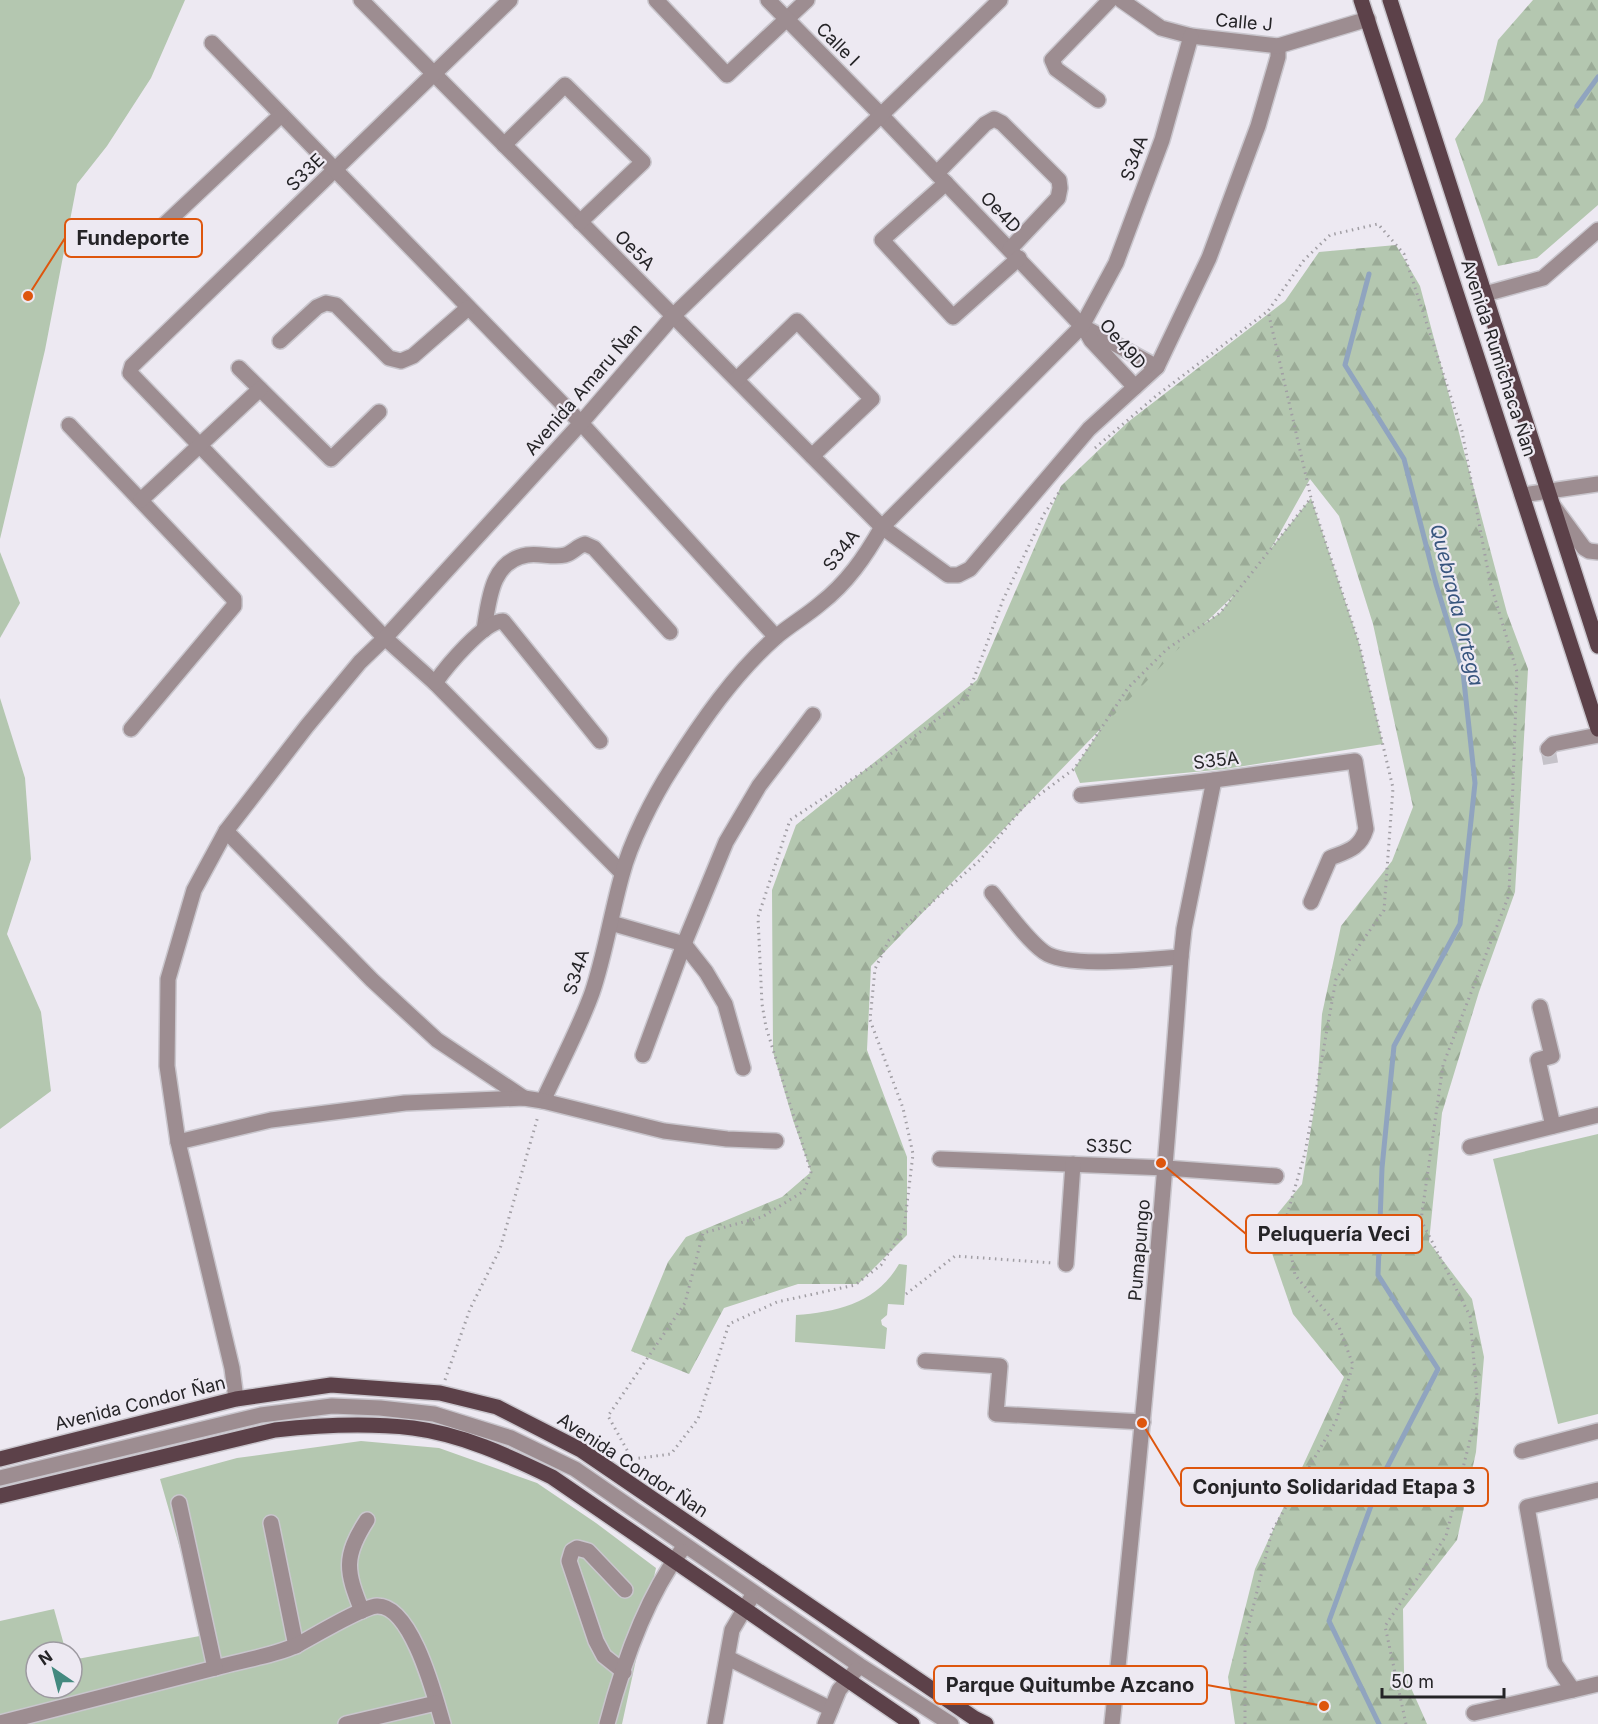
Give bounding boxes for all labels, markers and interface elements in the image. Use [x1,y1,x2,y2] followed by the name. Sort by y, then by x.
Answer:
[1214,9,1274,35] street label: Calle J
[812,18,864,70] street label: Calle I
[1116,132,1152,184] street label: S34A
[282,149,328,195] street label: S33E
[976,187,1026,237] street label: Oe4D
[65,219,202,257] callout: Fundeporte
[77,226,190,250] text: Fundeporte
[611,226,659,274] street label: Oe5A
[1457,257,1542,459] street label: Avenida Rumichaca Ñan
[1095,314,1151,374] street label: Oe49D
[519,318,646,459] street label: Avenida Amaru Ñan
[1425,522,1489,688] water label: Quebrada Ortega
[818,525,864,575] street label: S34A
[1192,747,1240,773] street label: S35A
[559,947,593,997] street label: S34A
[1085,1135,1133,1157] street label: S35C
[1124,1198,1154,1302] street label: Pumapungo
[1246,1215,1422,1253] callout: Peluquería Veci
[1258,1222,1410,1246] text: Peluquería Veci
[52,1371,228,1434] street label: Avenida Condor Ñan
[554,1408,713,1522] street label: Avenida Condor Ñan
[1181,1468,1488,1506] callout: Conjunto Solidaridad Etapa 3
[1193,1475,1475,1499] text: Conjunto Solidaridad Etapa 3
[24,1640,84,1700] north arrow
[35,1646,56,1669] text: N
[1382,1661,1504,1699] scale bar
[934,1666,1207,1704] callout: Parque Quitumbe Azcano
[1391,1671,1434,1692] text: 50 m
[946,1673,1194,1697] text: Parque Quitumbe Azcano

